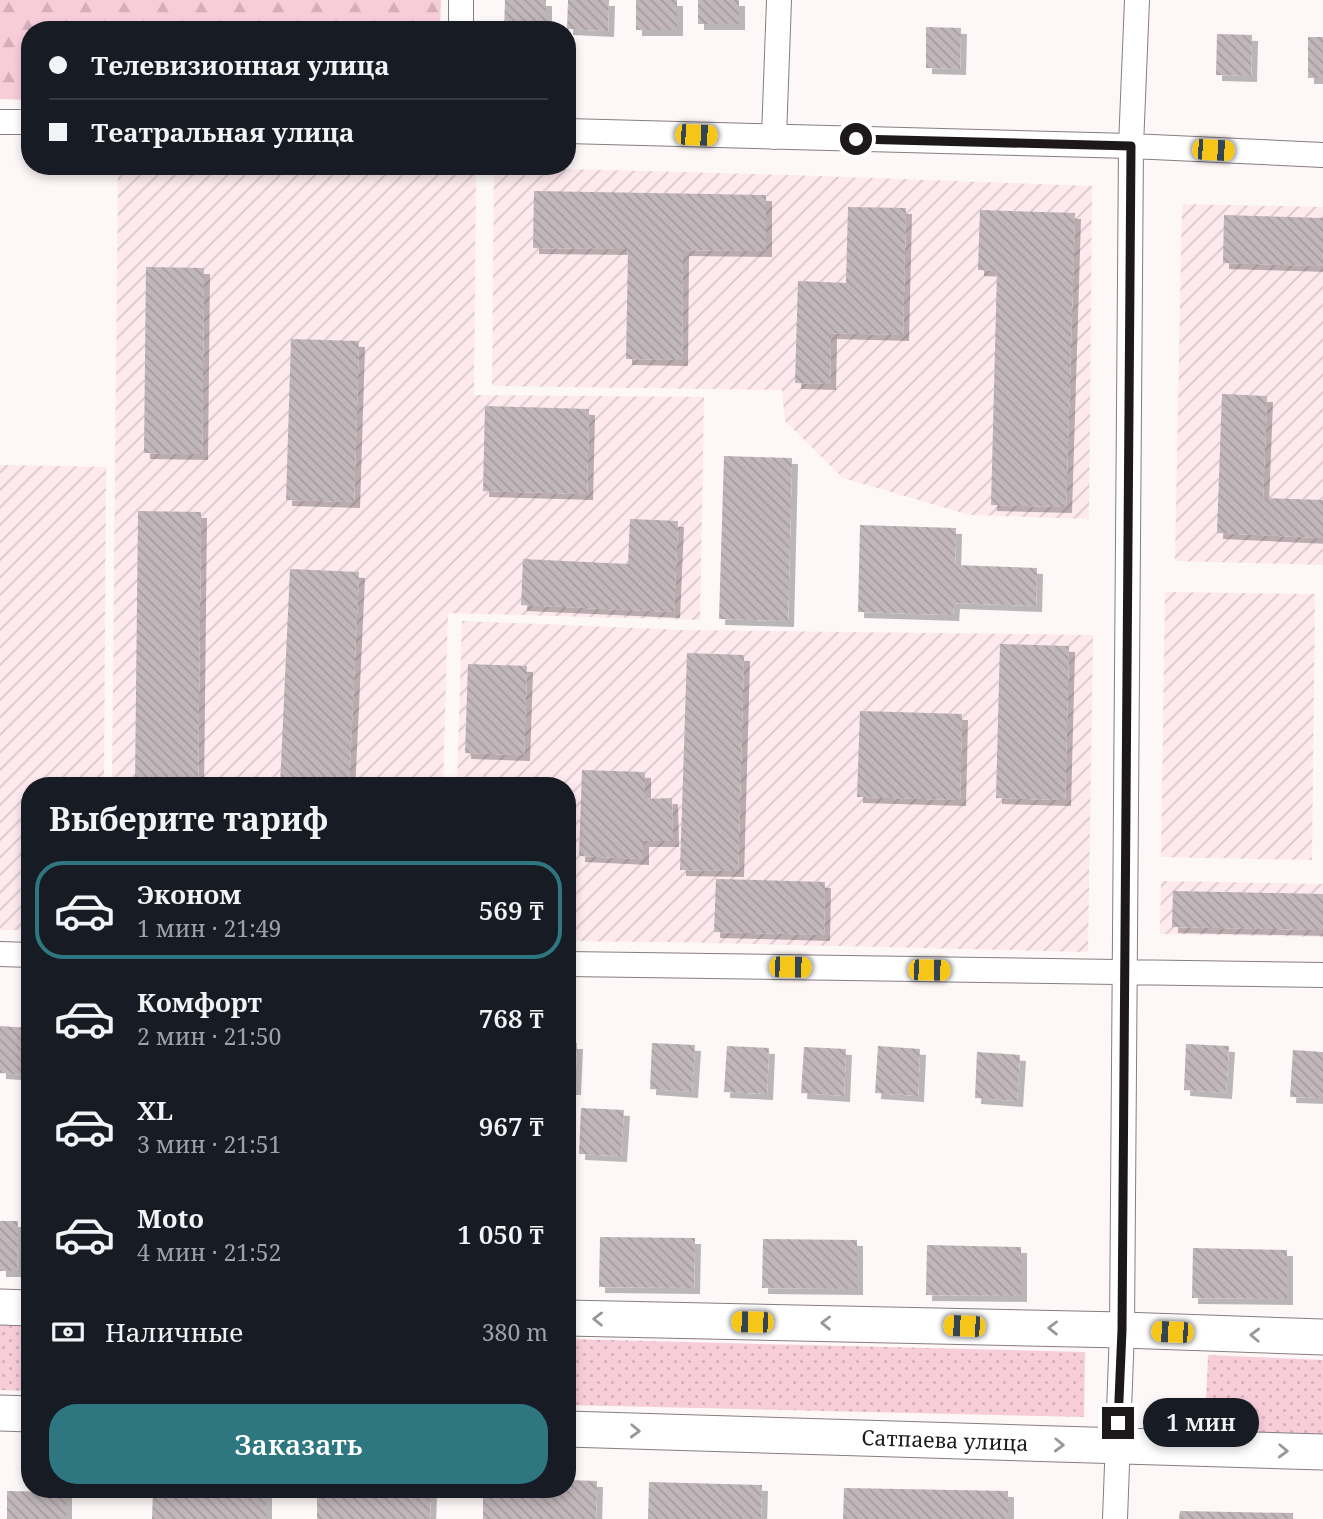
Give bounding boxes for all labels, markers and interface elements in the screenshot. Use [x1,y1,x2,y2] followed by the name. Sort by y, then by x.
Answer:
[91,47,390,83] text: Телевизионная улица
[91,114,354,150] text: Театральная улица
[840,123,872,155] route start
[675,124,718,146] car
[1192,138,1235,162] car
[49,797,328,840] text: Выберите тариф
[137,876,241,912] text: Эконом
[53,879,116,942] icon: car
[479,892,544,928] text: 569 ₸
[137,912,281,944] text: 1 мин · 21:49
[769,956,812,978] car
[908,959,951,981] car
[137,984,262,1020] text: Комфорт
[53,987,116,1050] icon: car
[479,1000,544,1036] text: 768 ₸
[137,1020,281,1052] text: 2 мин · 21:50
[137,1092,173,1128] text: XL
[53,1095,116,1158] icon: car
[479,1108,544,1144] text: 967 ₸
[137,1128,281,1160] text: 3 мин · 21:51
[137,1200,204,1236] text: Moto
[53,1203,116,1266] icon: car
[457,1216,544,1252] text: 1 050 ₸
[137,1236,281,1268] text: 4 мин · 21:52
[593,1311,603,1327] one-way arrow
[731,1311,774,1333] car
[49,1313,87,1351] icon: cash
[105,1314,243,1350] text: Наличные
[820,1315,831,1331] one-way arrow
[943,1315,986,1337] car
[482,1316,548,1348] text: 380 m
[1048,1321,1059,1336] one-way arrow
[1151,1321,1194,1343] car
[1249,1327,1260,1342] one-way arrow
[1142,1398,1258,1448] callout: 1 мин
[49,1404,548,1484] button: Заказать
[1166,1406,1236,1438] text: 1 мин
[1102,1407,1134,1439] route end
[861,1423,1029,1457] street label: Сатпаева улица
[630,1424,641,1439] one-way arrow
[1053,1437,1064,1452] one-way arrow
[1278,1444,1289,1459] one-way arrow

